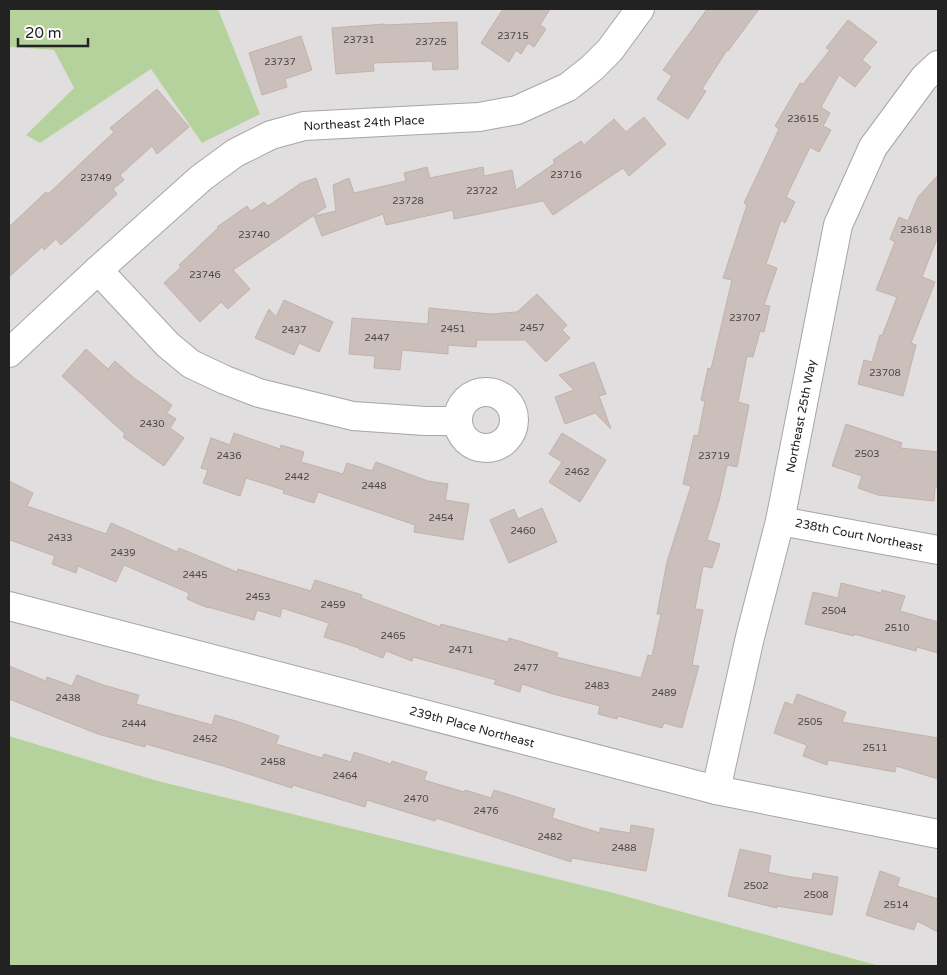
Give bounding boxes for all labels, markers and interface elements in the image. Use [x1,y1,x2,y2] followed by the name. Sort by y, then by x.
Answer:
[18,15,88,47] scale bar
[25,24,62,42] text: 20 m
[497,30,529,42] house number: 23715
[343,34,375,46] house number: 23731
[415,36,447,48] house number: 23725
[264,56,296,68] house number: 23737
[303,113,425,133] street label: Northeast 24th Place
[787,113,819,125] house number: 23615
[550,169,582,181] house number: 23716
[80,172,112,184] house number: 23749
[466,185,498,197] house number: 23722
[392,195,424,207] house number: 23728
[900,224,932,236] house number: 23618
[238,229,270,241] house number: 23740
[189,269,221,281] house number: 23746
[729,312,761,324] house number: 23707
[519,322,545,334] house number: 2457
[440,323,466,335] house number: 2451
[281,324,307,336] house number: 2437
[364,332,390,344] house number: 2447
[783,358,819,474] street label: Northeast 25th Way
[869,367,901,379] house number: 23708
[139,418,165,430] house number: 2430
[854,448,880,460] house number: 2503
[216,450,242,462] house number: 2436
[698,450,730,462] house number: 23719
[564,466,590,478] house number: 2462
[284,471,310,483] house number: 2442
[361,480,387,492] house number: 2448
[428,512,454,524] house number: 2454
[794,516,924,554] street label: 238th Court Northeast
[510,525,536,537] house number: 2460
[47,532,73,544] house number: 2433
[110,547,136,559] house number: 2439
[182,569,208,581] house number: 2445
[245,591,271,603] house number: 2453
[320,599,346,611] house number: 2459
[821,605,847,617] house number: 2504
[884,622,910,634] house number: 2510
[380,630,406,642] house number: 2465
[448,644,474,656] house number: 2471
[513,662,539,674] house number: 2477
[584,680,610,692] house number: 2483
[651,687,677,699] house number: 2489
[55,692,81,704] house number: 2438
[408,704,536,751] street label: 239th Place Northeast
[797,716,823,728] house number: 2505
[121,718,147,730] house number: 2444
[192,733,218,745] house number: 2452
[862,742,888,754] house number: 2511
[260,756,286,768] house number: 2458
[332,770,358,782] house number: 2464
[403,793,429,805] house number: 2470
[473,805,499,817] house number: 2476
[537,831,563,843] house number: 2482
[611,842,637,854] house number: 2488
[743,880,769,892] house number: 2502
[803,889,829,901] house number: 2508
[883,899,909,911] house number: 2514

